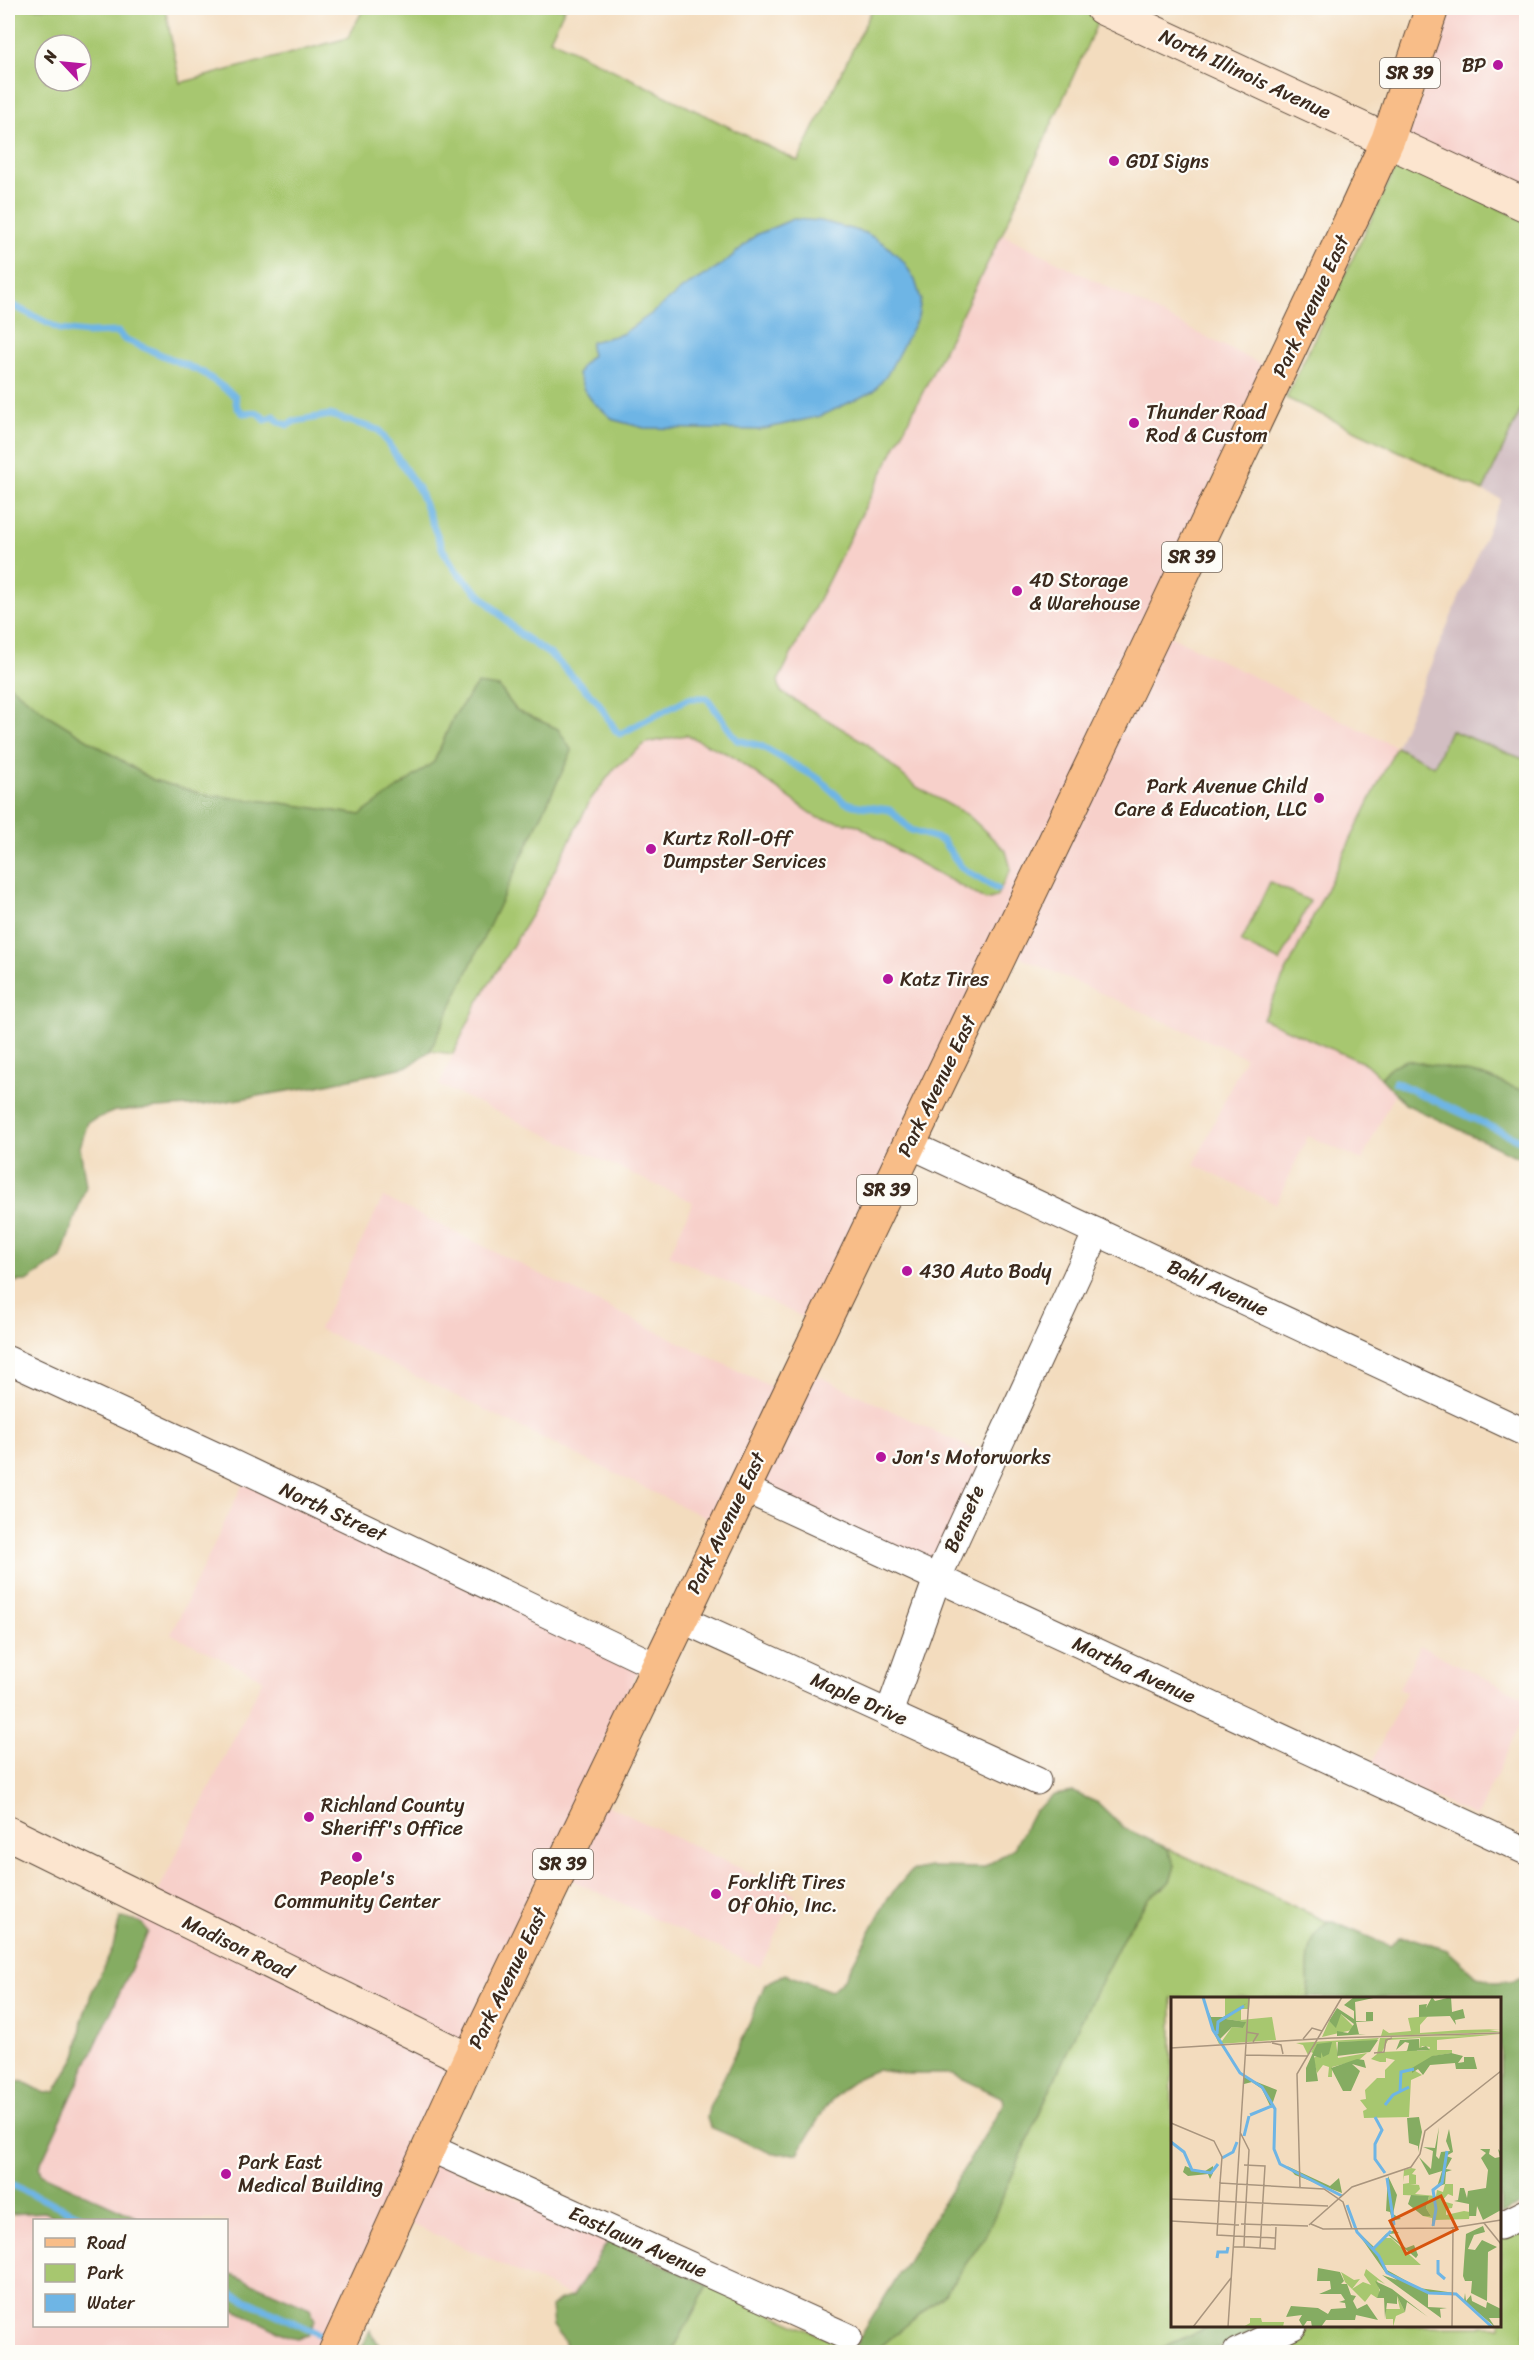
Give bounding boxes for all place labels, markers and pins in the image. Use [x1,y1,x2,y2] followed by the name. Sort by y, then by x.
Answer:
[1462,48,1486,83] place label: BP
[1491,58,1505,72] marker: BP
[1126,144,1210,179] place label: GDI Signs
[1107,154,1121,168] marker: GDI Signs
[1146,395,1268,453] place label: Thunder Road Rod & Custom
[1127,416,1141,430] marker: Thunder Road Rod & Custom
[1029,563,1140,621] place label: 4D Storage & Warehouse
[1010,584,1024,598] marker: 4D Storage & Warehouse
[1115,769,1308,827] place label: Park Avenue Child Care & Education, LLC
[1312,791,1326,805] marker: Park Avenue Child Care & Education, LLC
[663,821,827,879] place label: Kurtz Roll-Off Dumpster Services
[644,842,658,856] marker: Kurtz Roll-Off Dumpster Services
[900,962,990,997] place label: Katz Tires
[881,972,895,986] marker: Katz Tires
[919,1254,1052,1289] place label: 430 Auto Body
[900,1264,914,1278] marker: 430 Auto Body
[892,1440,1051,1475] place label: Jon's Motorworks
[874,1450,888,1464] marker: Jon's Motorworks
[321,1788,465,1846] place label: Richland County Sheriff's Office
[302,1810,316,1824] marker: Richland County Sheriff's Office
[350,1850,364,1864] marker: People's Community Center
[274,1861,442,1919] place label: People's Community Center
[728,1865,846,1923] place label: Forklift Tires Of Ohio, Inc.
[709,1887,723,1901] marker: Forklift Tires Of Ohio, Inc.
[238,2145,383,2203] place label: Park East Medical Building
[219,2167,233,2181] marker: Park East Medical Building

